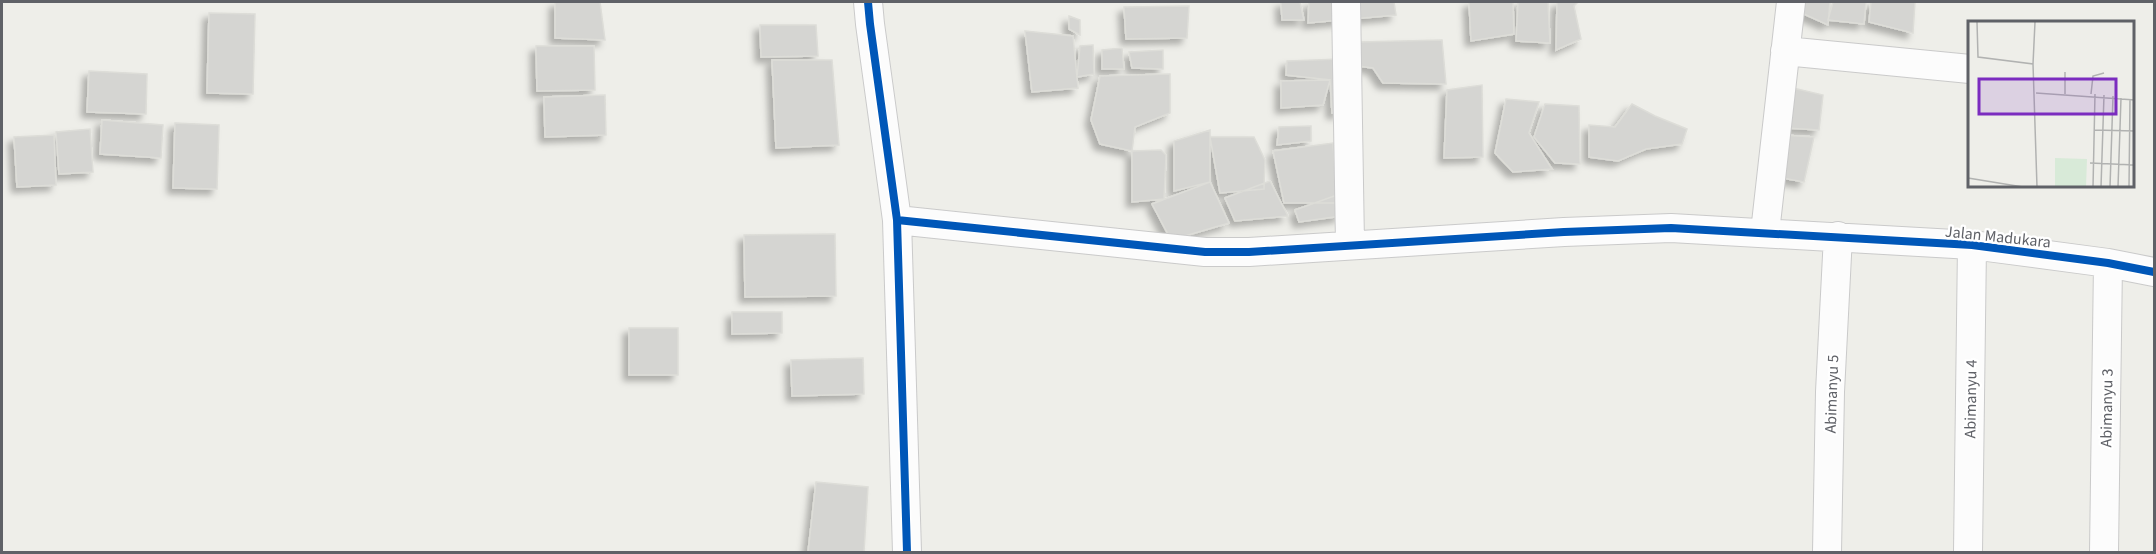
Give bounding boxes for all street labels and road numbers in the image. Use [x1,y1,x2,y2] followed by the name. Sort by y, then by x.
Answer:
[1944,221,2052,253] street label: Jalan Madukara
[1820,354,1844,434] street label: Abimanyu 5
[1959,359,1983,439] street label: Abimanyu 4
[2095,368,2119,448] street label: Abimanyu 3

